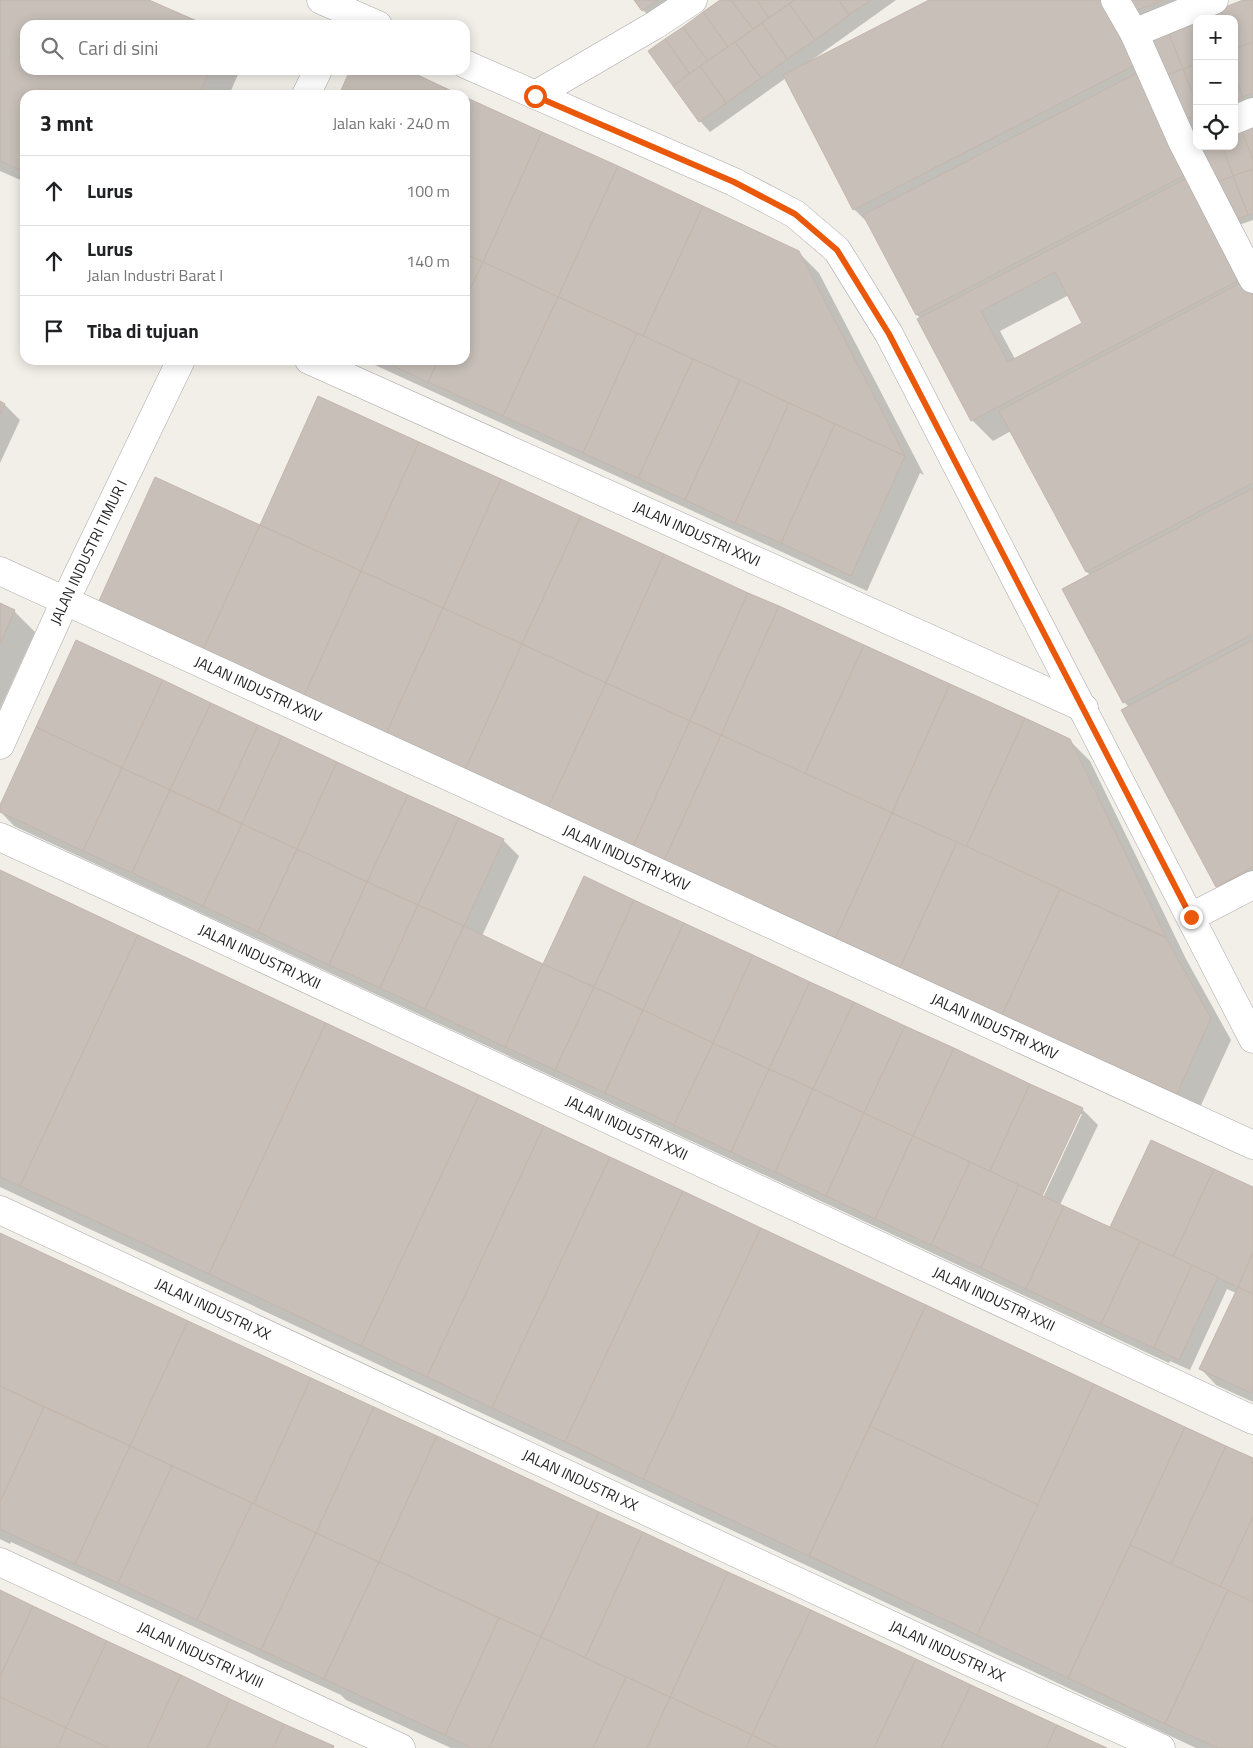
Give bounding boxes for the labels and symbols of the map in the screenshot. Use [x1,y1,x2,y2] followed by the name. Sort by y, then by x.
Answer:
[524,85,547,108] route start
[44,476,133,629] street label: JALAN INDUSTRI TIMUR I
[629,495,764,572] street label: JALAN INDUSTRI XXVI
[191,650,326,728] street label: JALAN INDUSTRI XXIV
[559,818,694,897] street label: JALAN INDUSTRI XXIV
[1180,906,1203,929] route end
[195,918,325,995] street label: JALAN INDUSTRI XXII
[927,987,1062,1065] street label: JALAN INDUSTRI XXIV
[562,1089,692,1166] street label: JALAN INDUSTRI XXII
[929,1260,1059,1337] street label: JALAN INDUSTRI XXII
[152,1272,275,1346] street label: JALAN INDUSTRI XX
[519,1443,642,1517] street label: JALAN INDUSTRI XX
[886,1614,1010,1688] street label: JALAN INDUSTRI XX
[134,1615,267,1694] street label: JALAN INDUSTRI XVIII

